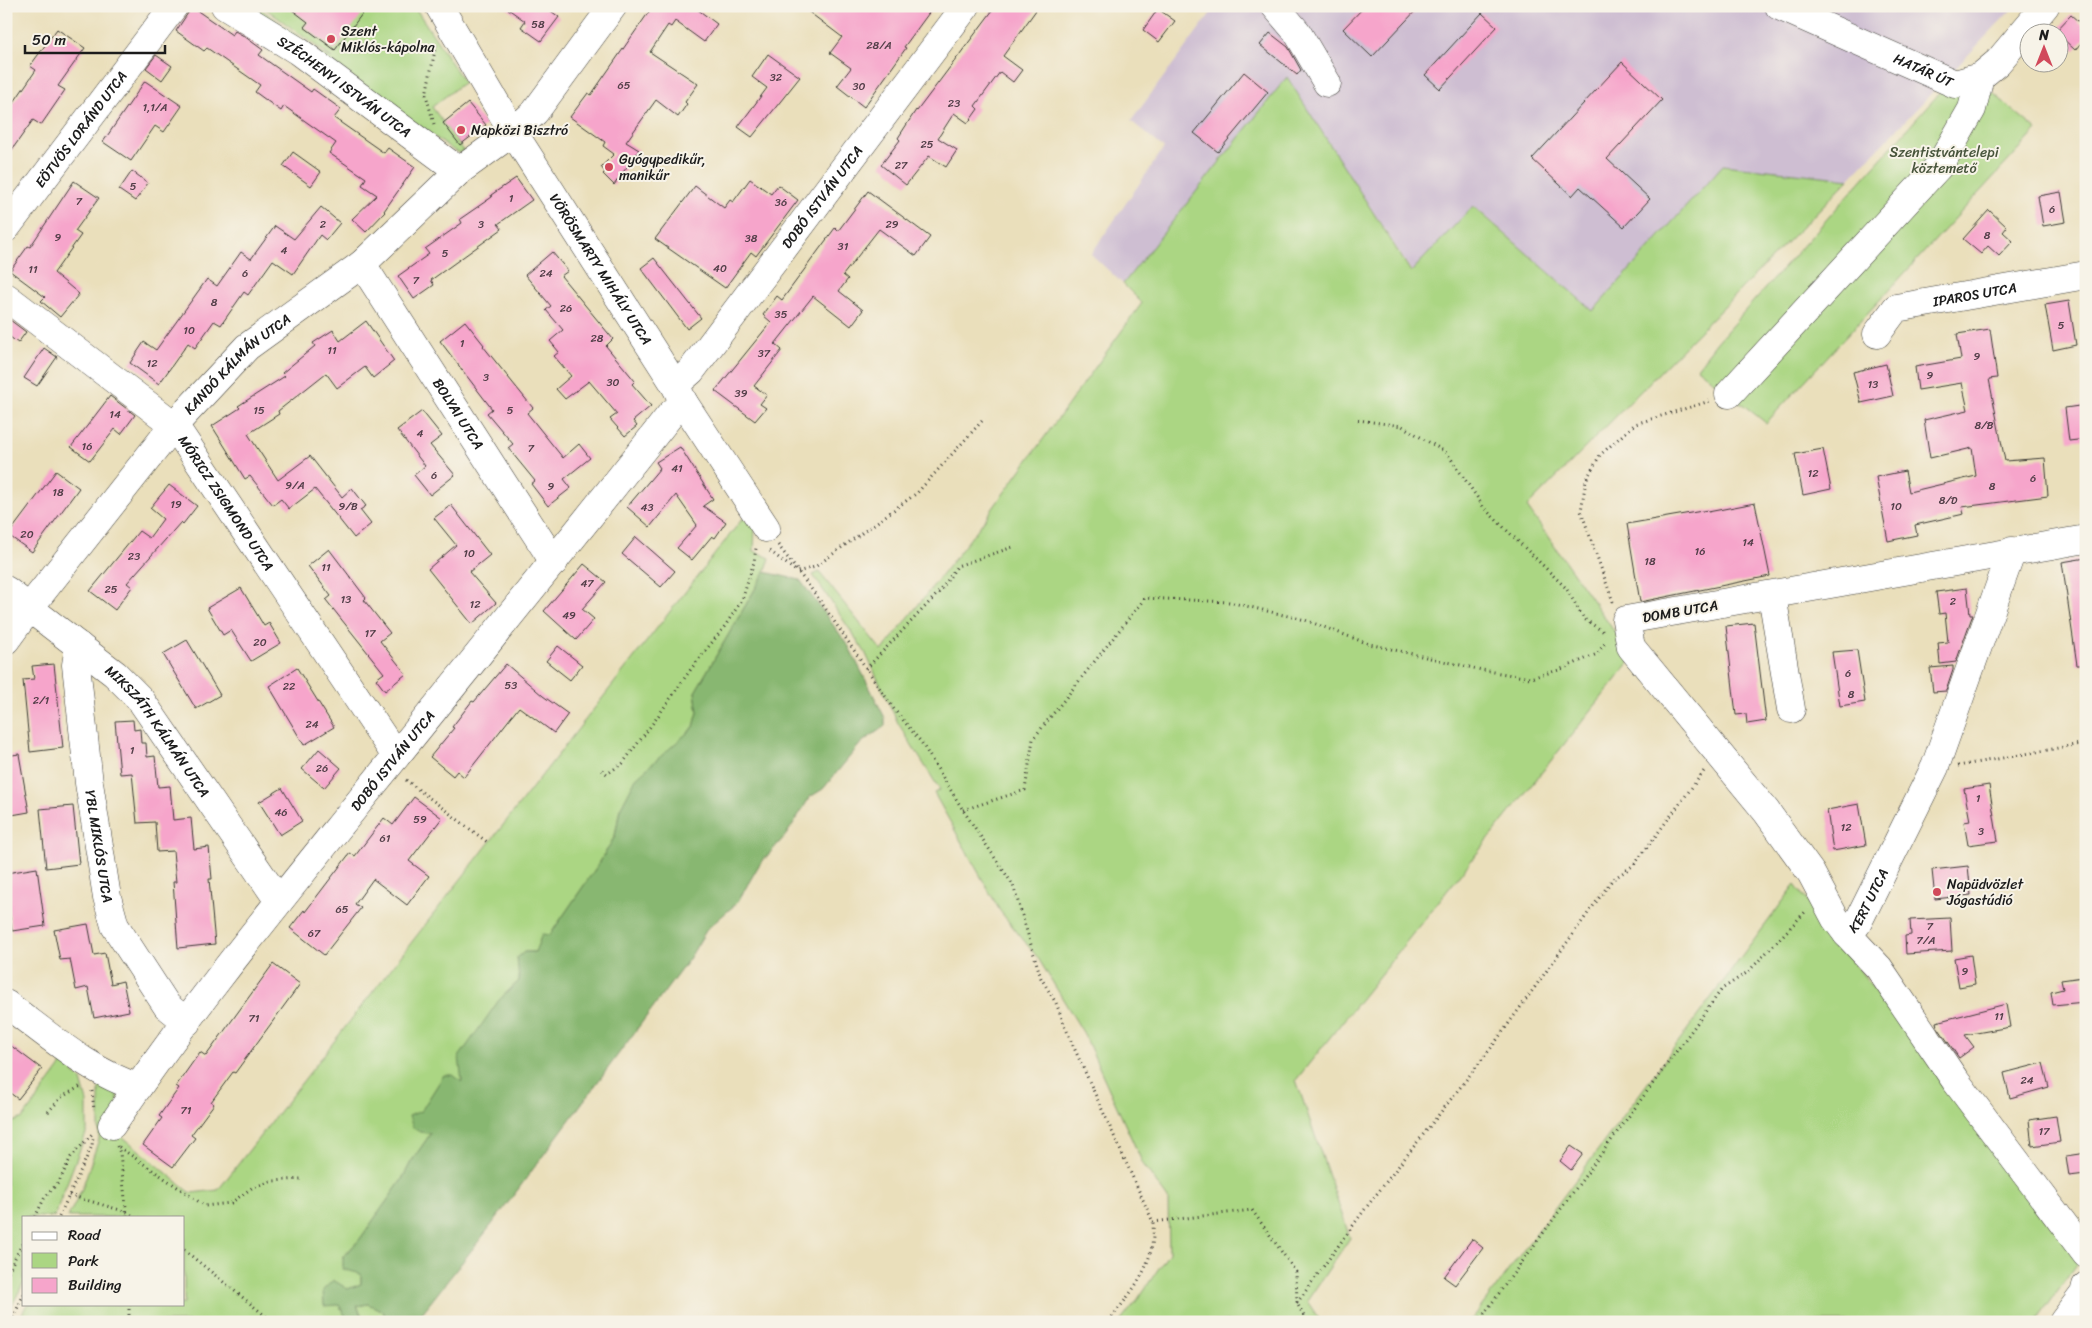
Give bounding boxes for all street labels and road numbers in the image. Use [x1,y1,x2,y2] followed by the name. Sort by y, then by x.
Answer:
[272,29,417,144] street label: SZÉCHENYI ISTVÁN UTCA
[1889,46,1958,95] street label: HATÁR ÚT
[29,65,134,193] street label: EÖTVÖS LORÁND UTCA
[775,140,870,254] street label: DOBÓ ISTVÁN UTCA
[542,188,658,350] street label: VÖRÖSMARTY MIHÁLY UTCA
[1930,275,2019,315] street label: IPAROS UTCA
[178,307,296,421] street label: KANDÓ KÁLMÁN UTCA
[426,373,490,455] street label: BOLYAI UTCA
[171,430,281,576] street label: MÓRICZ ZSIGMOND UTCA
[1640,593,1720,630] street label: DOMB UTCA
[99,659,216,803] street label: MIKSZÁTH KÁLMÁN UTCA
[344,705,442,817] street label: DOBÓ ISTVÁN UTCA
[77,788,120,906] street label: YBL MIKLÓS UTCA
[1842,864,1896,939] street label: KERT UTCA

